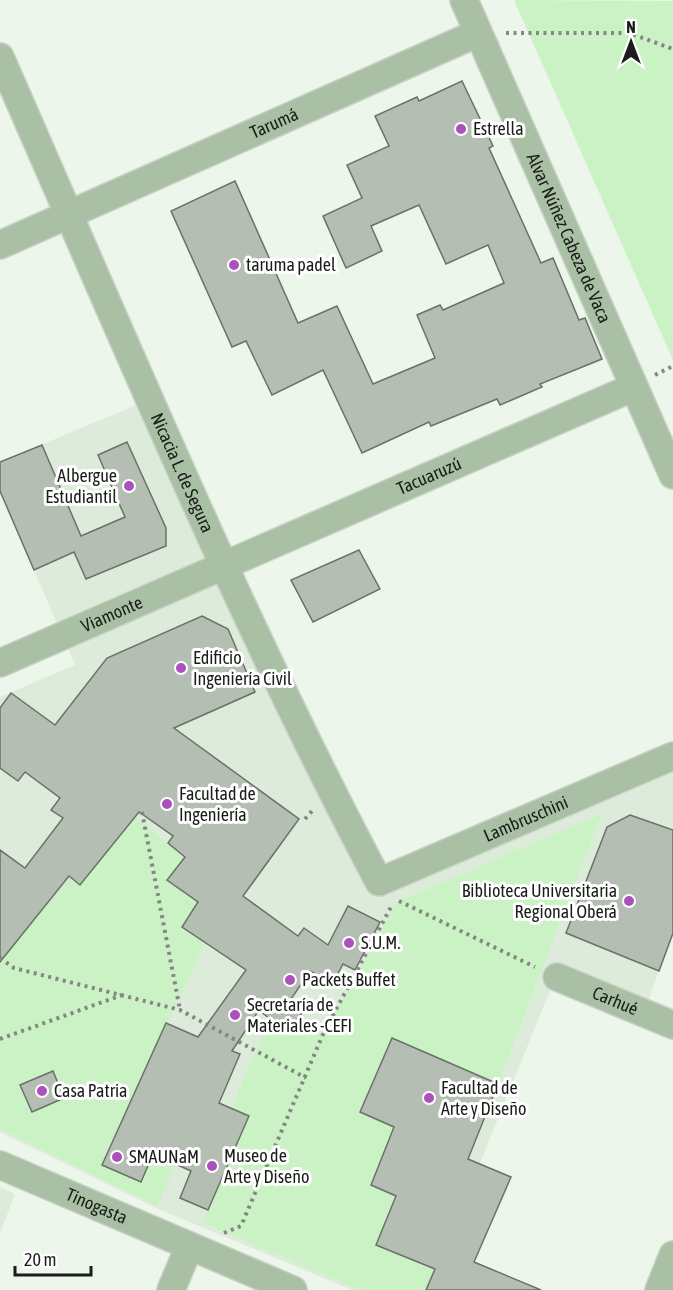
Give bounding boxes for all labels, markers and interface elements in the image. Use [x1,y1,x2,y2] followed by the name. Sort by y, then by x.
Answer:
[601,12,661,72] north arrow
[626,18,636,36] text: N
[247,103,301,143] street label: Tarumá
[473,118,524,139] place label: Estrella
[454,122,468,136] marker: Estrella
[523,150,616,326] street label: Alvar Núñez Cabeza de Vaca
[246,254,336,275] place label: taruma padel
[227,258,241,272] marker: taruma padel
[147,410,218,536] street label: Nicacia L. de Segura
[394,453,464,499] street label: Tacuaruzú
[45,465,117,507] place label: Albergue Estudiantil
[122,479,136,493] marker: Albergue Estudiantil
[78,591,146,636] street label: Viamonte
[193,647,292,689] place label: Edificio Ingeniería Civil
[174,661,188,675] marker: Edificio Ingeniería Civil
[179,783,256,825] place label: Facultad de Ingeniería
[480,791,571,846] street label: Lambruschini
[160,797,174,811] marker: Facultad de Ingeniería
[462,880,617,922] place label: Biblioteca Universitaria Regional Oberá
[622,894,636,908] marker: Biblioteca Universitaria Regional Oberá
[361,932,401,953] place label: S.U.M.
[342,936,356,950] marker: S.U.M.
[302,969,396,990] place label: Packets Buffet
[283,973,297,987] marker: Packets Buffet
[589,982,641,1019] street label: Carhué
[247,994,352,1036] place label: Secretaría de Materiales -CEFI
[228,1008,242,1022] marker: Secretaría de Materiales -CEFI
[441,1077,526,1119] place label: Facultad de Arte y Diseño
[54,1080,128,1101] place label: Casa Patria
[35,1084,49,1098] marker: Casa Patria
[422,1091,436,1105] marker: Facultad de Arte y Diseño
[224,1145,309,1187] place label: Museo de Arte y Diseño
[129,1146,199,1167] place label: SMAUNaM
[110,1150,124,1164] marker: SMAUNaM
[205,1159,219,1173] marker: Museo de Arte y Diseño
[63,1183,131,1228] street label: Tinogasta
[15,1239,92,1277] scale bar
[24,1249,56,1270] text: 20 m

